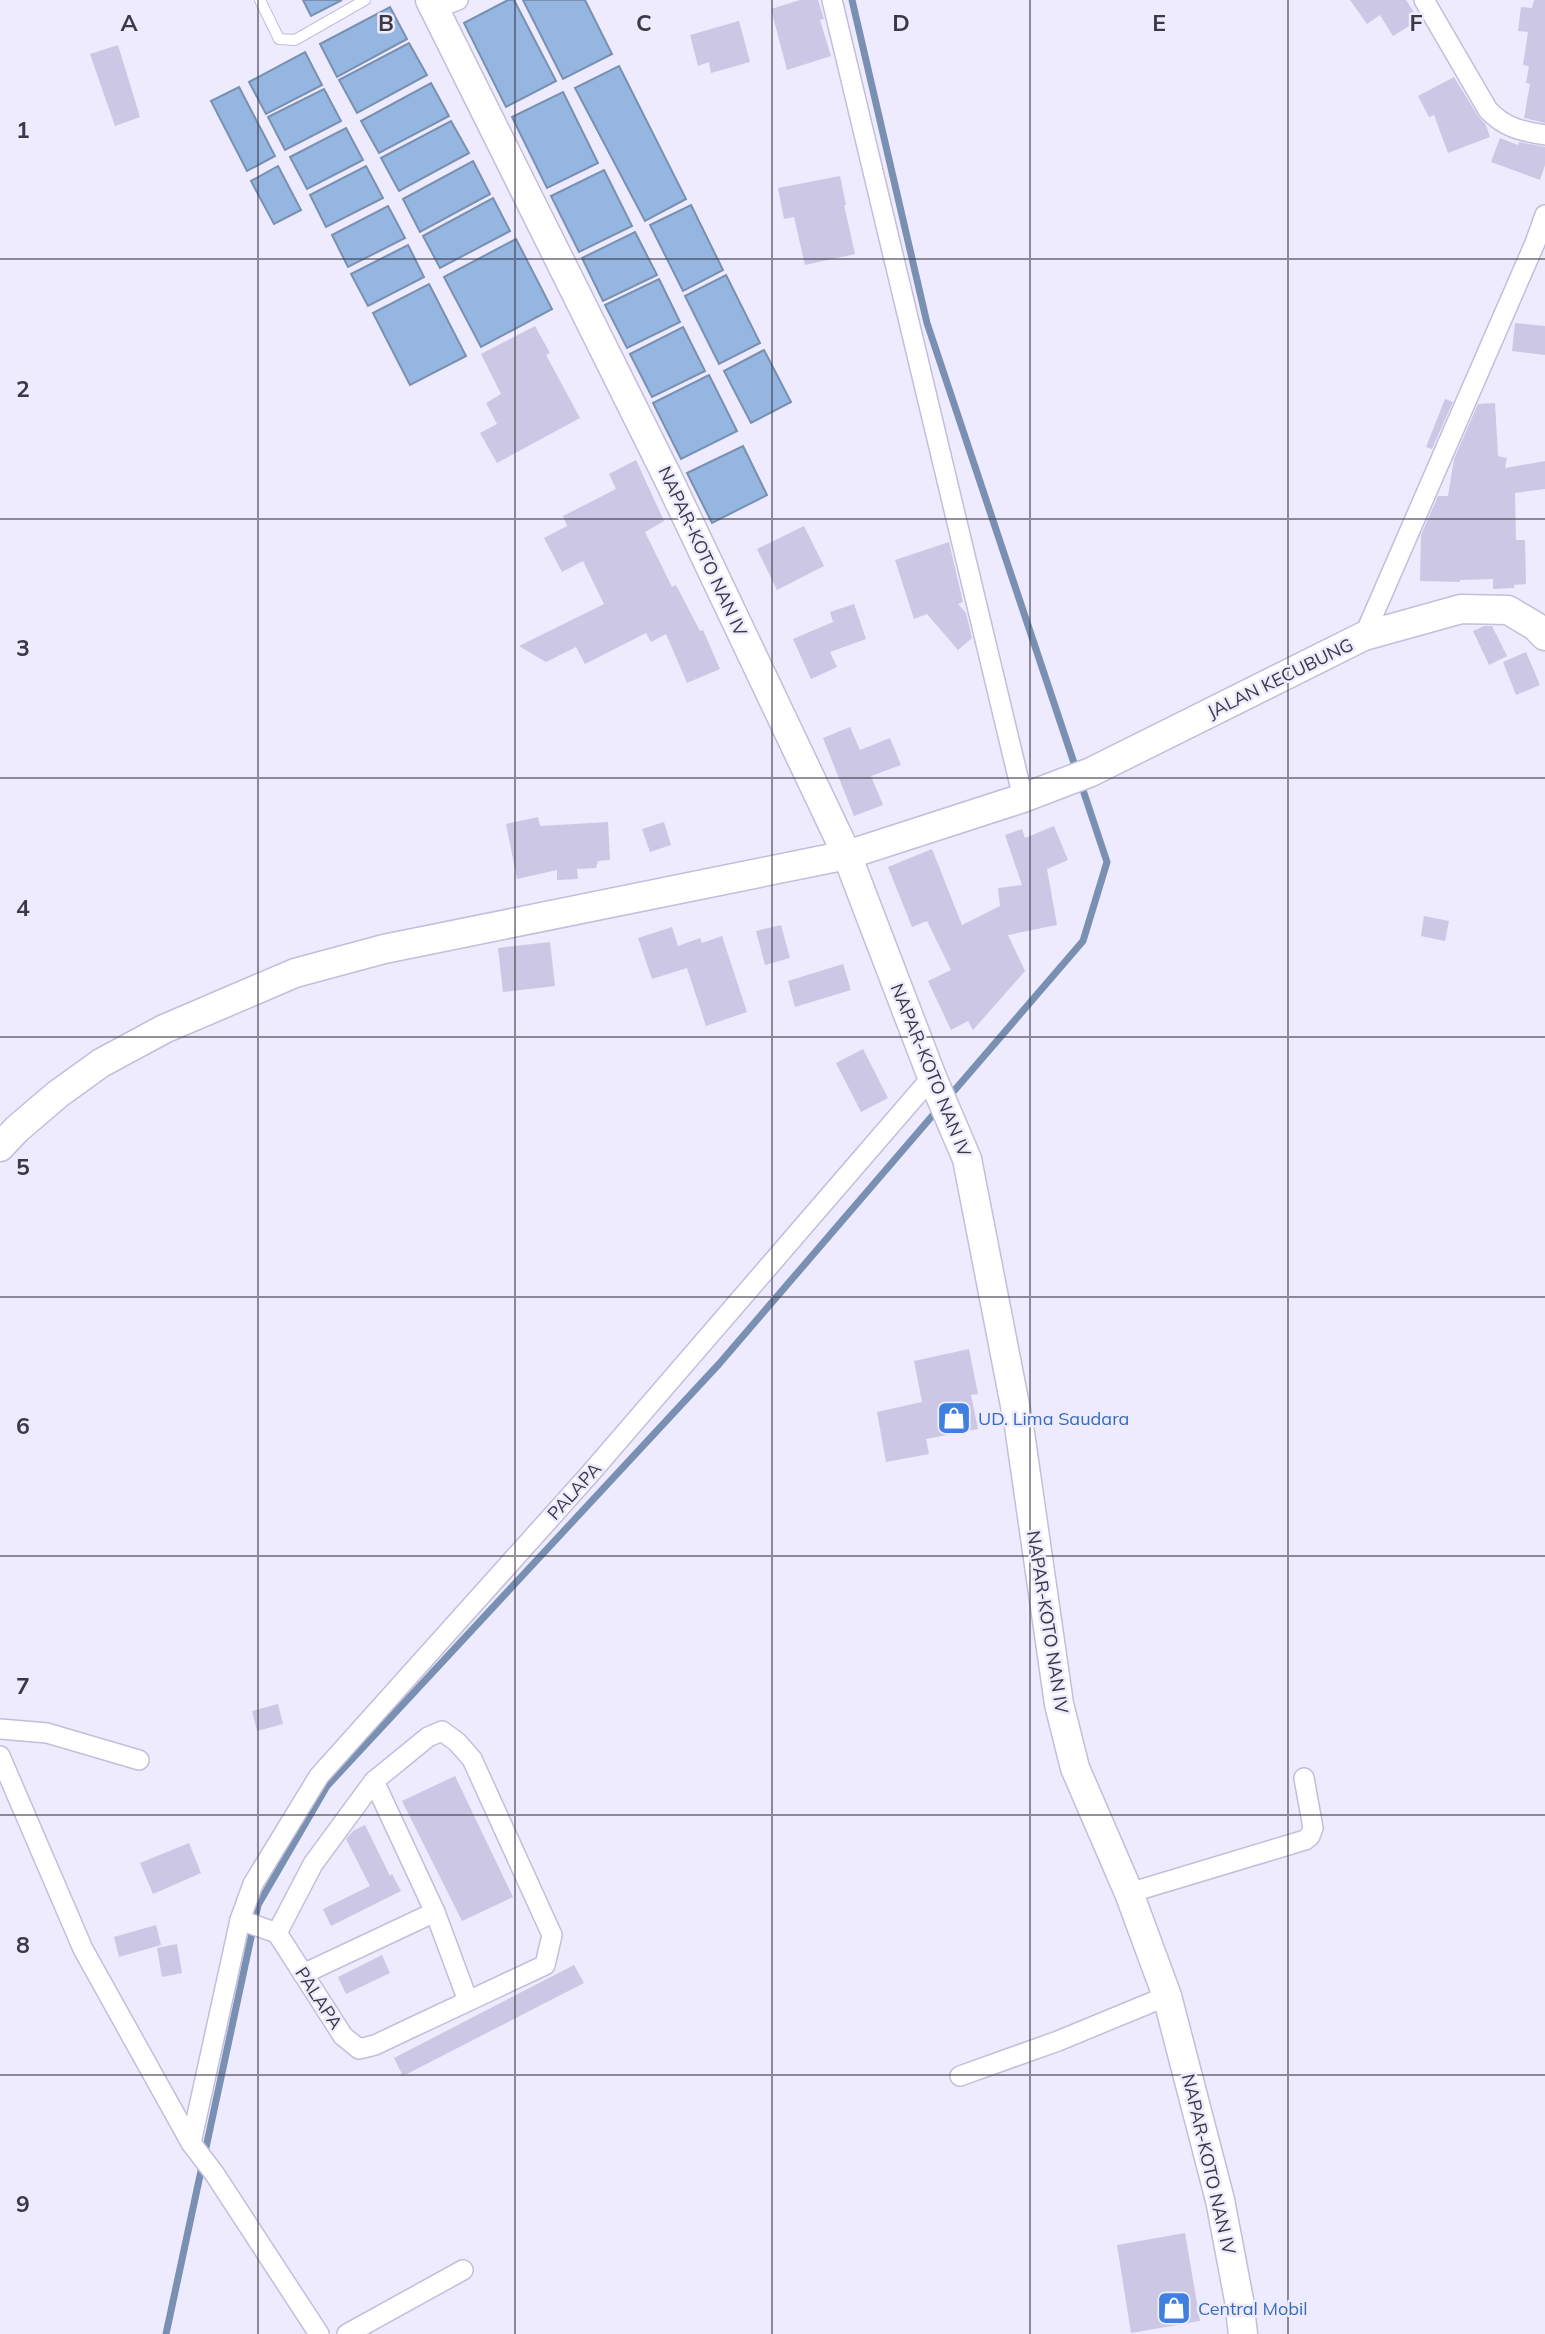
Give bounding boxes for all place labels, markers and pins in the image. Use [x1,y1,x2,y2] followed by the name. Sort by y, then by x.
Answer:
[935,1399,973,1437] shop icon: UD. Lima Saudara
[978,1407,1129,1430] place label: UD. Lima Saudara
[1155,2289,1193,2327] shop icon: Central Mobil
[1198,2297,1308,2320] place label: Central Mobil

